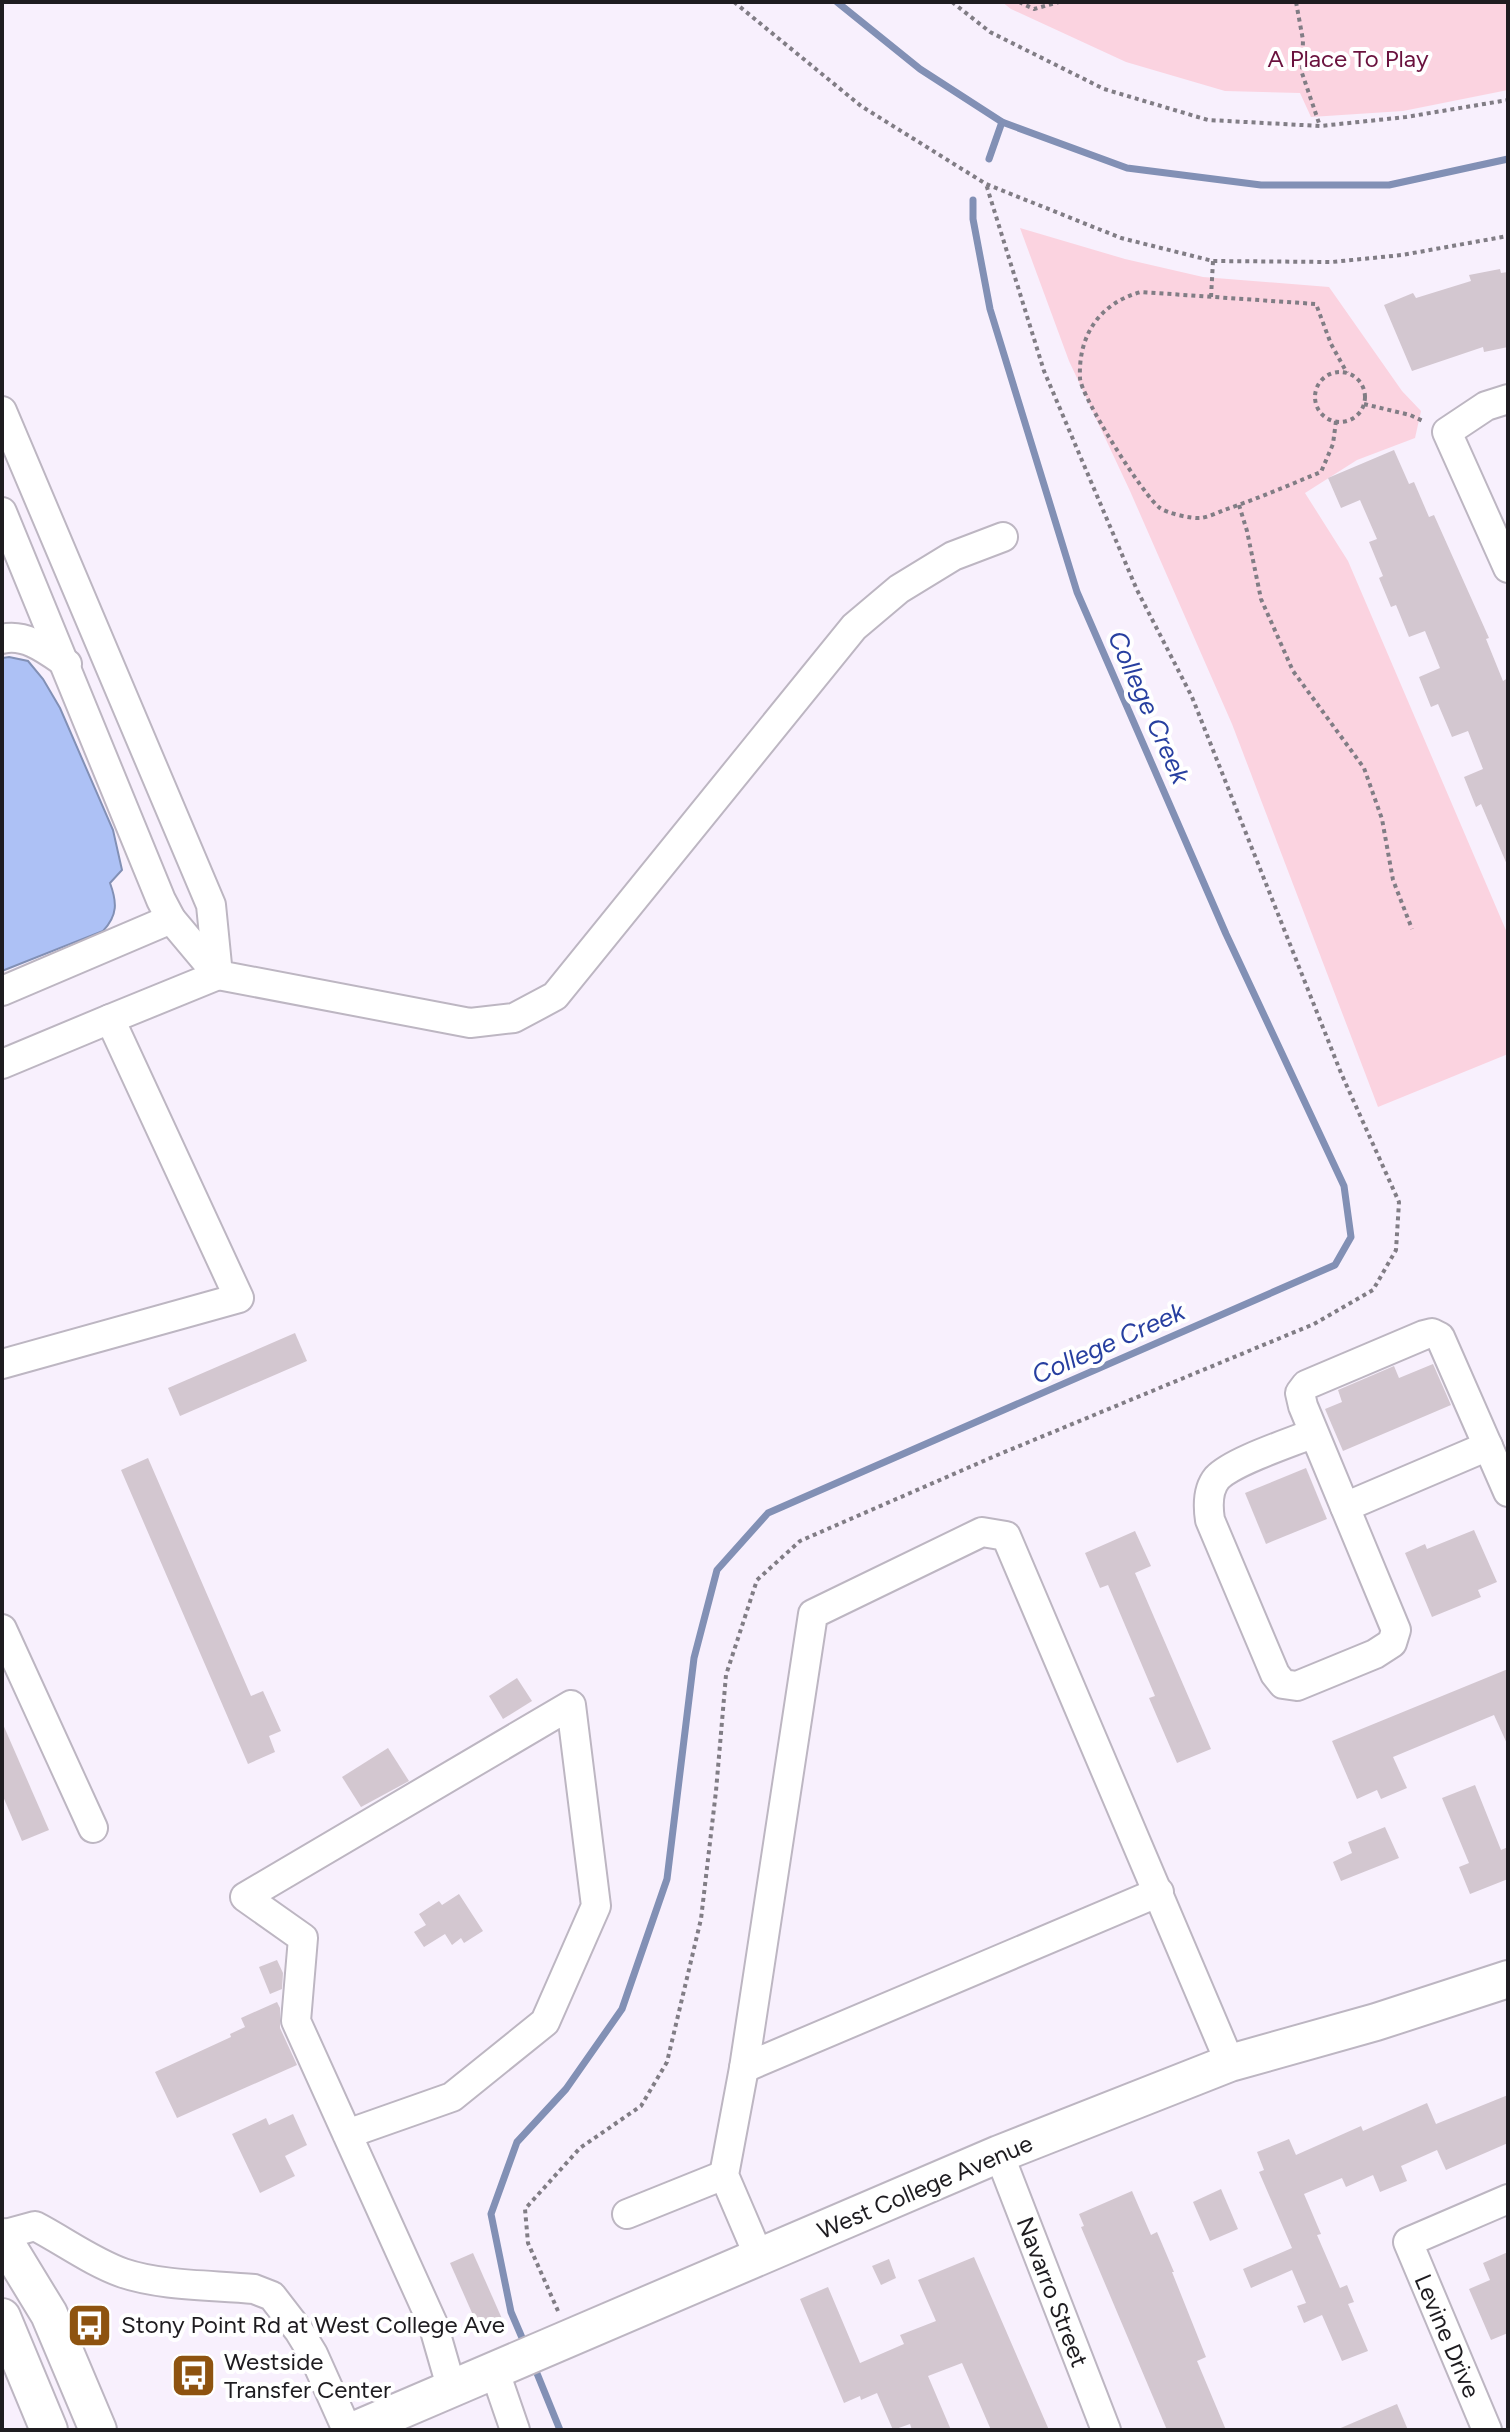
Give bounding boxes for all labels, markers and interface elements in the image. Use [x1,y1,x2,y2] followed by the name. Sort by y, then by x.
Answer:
[1267,44,1429,73] park label: A Place To Play
[1101,625,1198,790] water label: College Creek
[1026,1294,1191,1391] water label: College Creek
[813,2128,1037,2245] street label: West College Avenue
[1011,2213,1094,2371] street label: Navarro Street
[1408,2270,1486,2402] street label: Levine Drive
[66,2301,114,2349] bus stop icon: Stony Point Rd at West College Ave
[121,2310,505,2339] place label: Stony Point Rd at West College Ave
[224,2347,391,2404] place label: Westside Transfer Center
[169,2352,217,2400] bus stop icon: Westside Transfer Center

